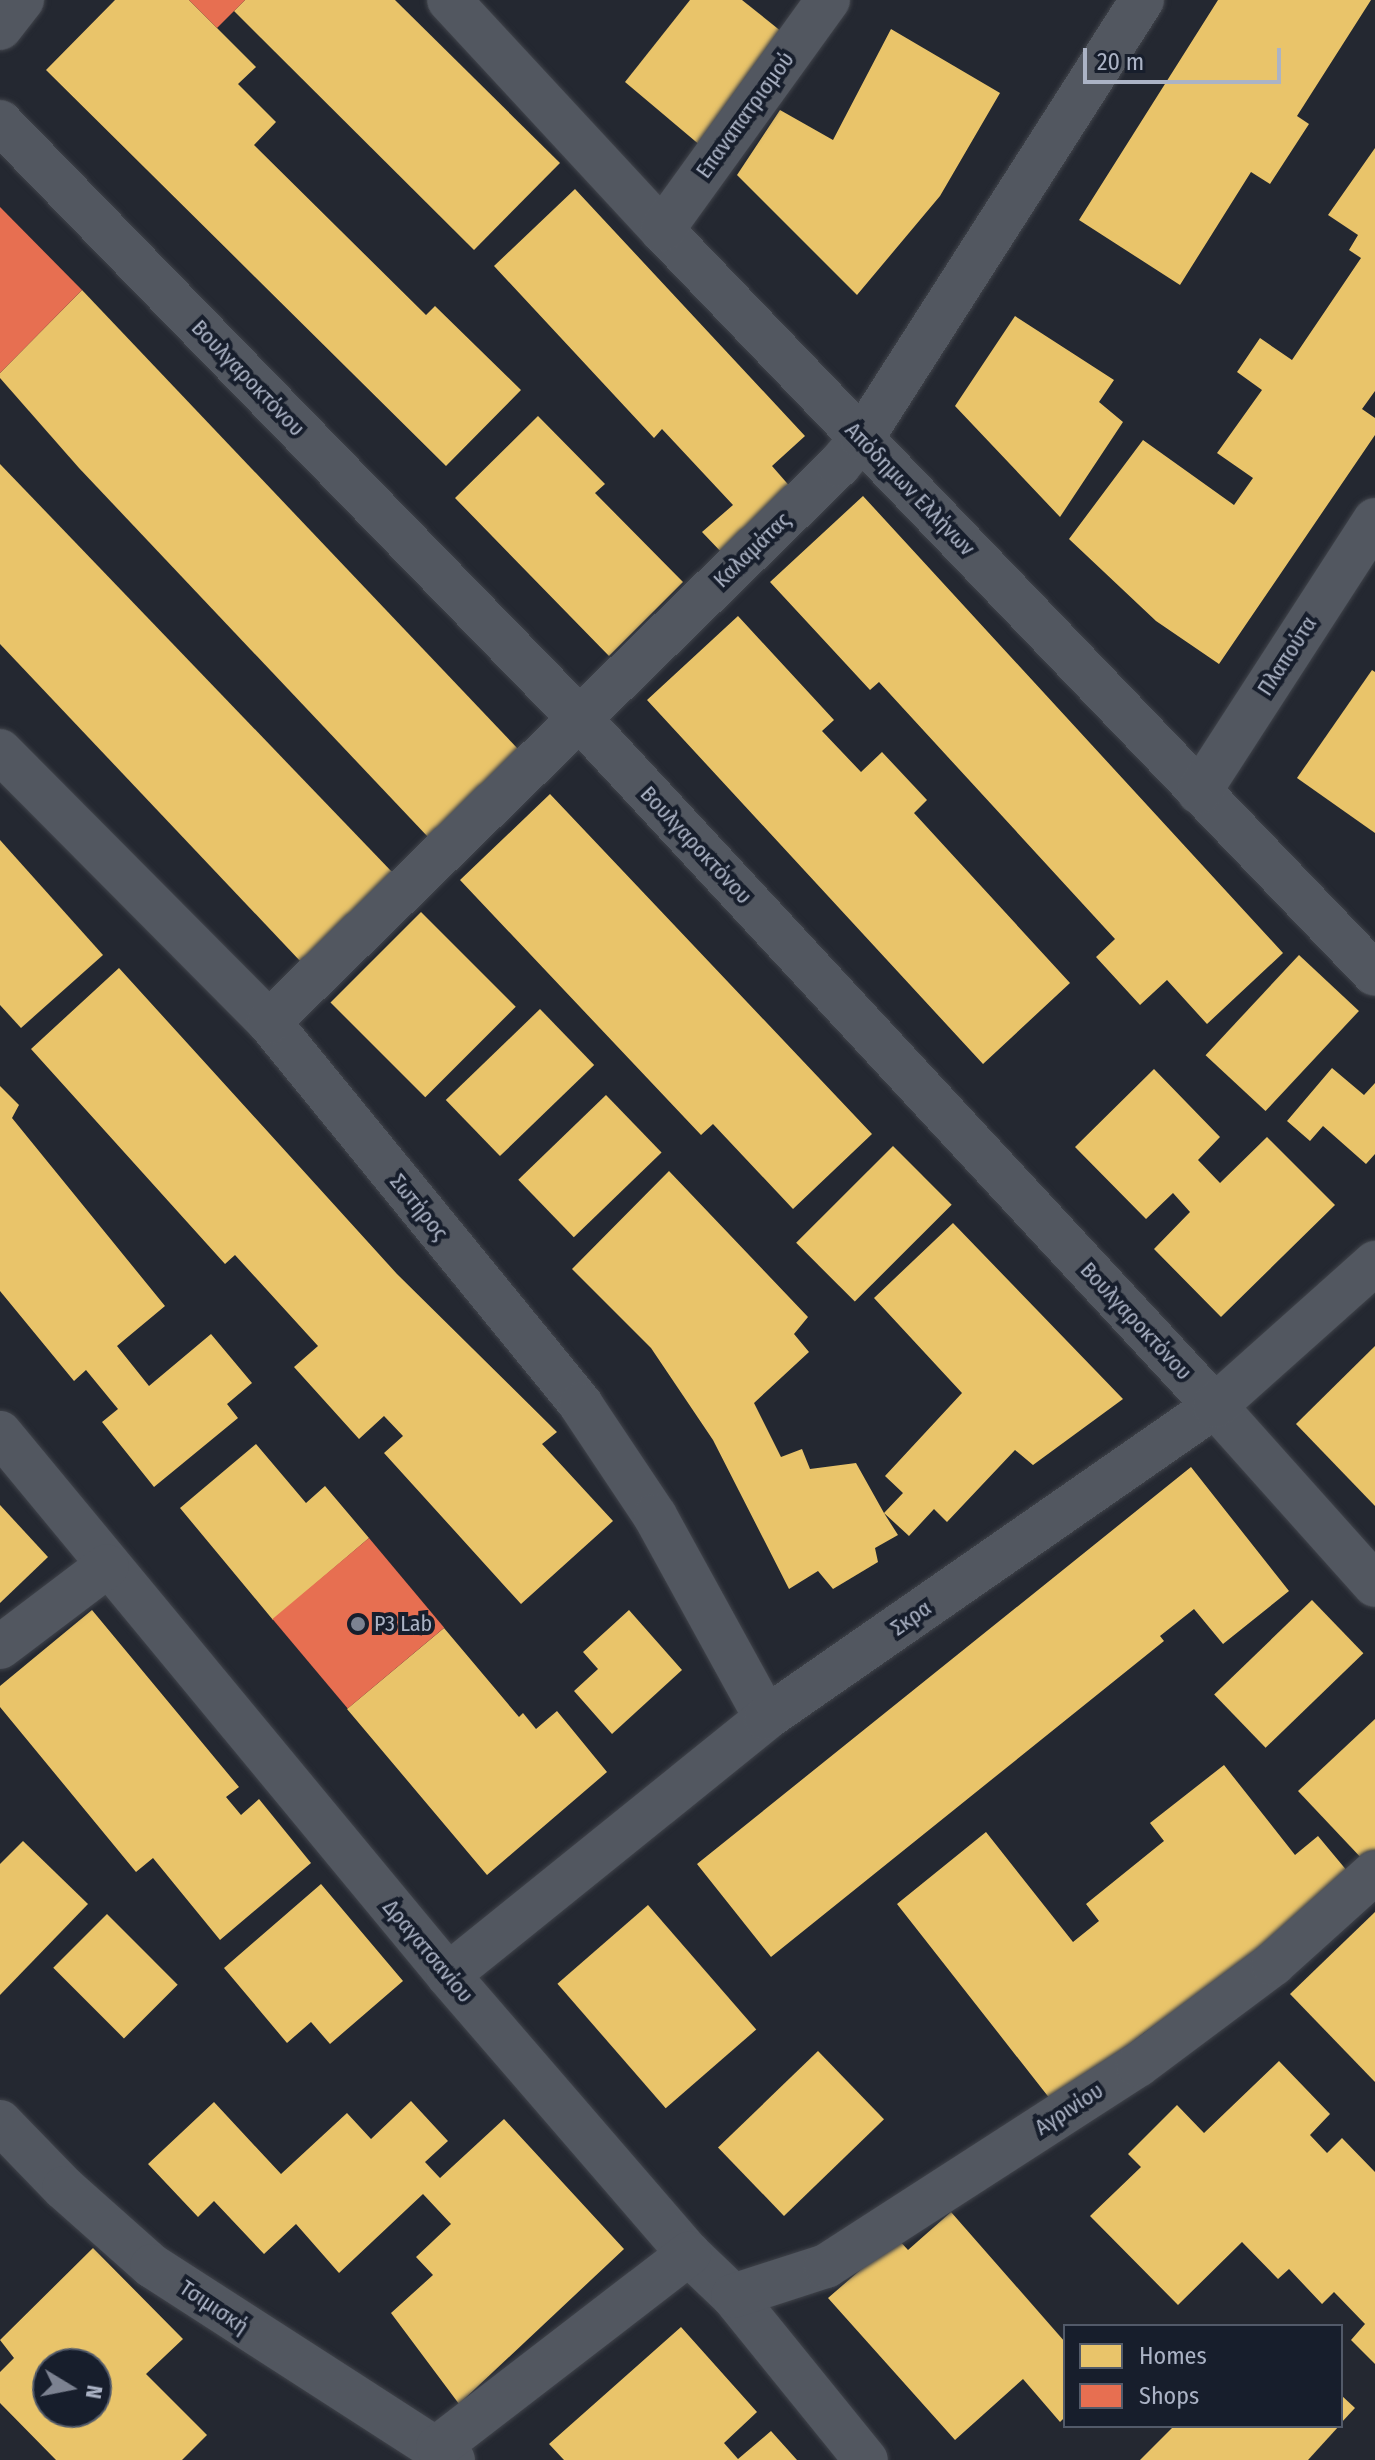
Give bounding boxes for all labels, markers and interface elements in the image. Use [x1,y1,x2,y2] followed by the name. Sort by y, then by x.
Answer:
[1087,32,1285,82] scale bar
[690,47,800,183] street label: Επαναπατρισμού
[1097,48,1144,76] text: 20 m
[186,314,310,442] street label: Βουλγαροκτόνου
[840,417,980,561] street label: Απόδημων Ελλήνων
[708,507,796,593] street label: Καλαμάτας
[1252,611,1322,701] street label: Πλαπούτα
[635,781,757,909] street label: Βουλγαροκτόνου
[384,1169,454,1245] street label: Σωτήρος
[1075,1257,1197,1385] street label: Βουλγαροκτόνου
[886,1595,936,1641] street label: Σκρα
[374,1611,432,1637] place label: P3 Lab
[349,1615,367,1633] marker: P3 Lab
[377,1894,479,2008] street label: Δραγατσανίου
[1030,2077,1108,2141] street label: Αγρινίου
[175,2275,253,2339] street label: Τσιμισκή
[1063,2324,1343,2428] legend
[1139,2342,1207,2370] text: Homes
[32,2348,112,2428] north arrow
[1139,2382,1199,2410] text: Shops
[80,2383,109,2401] text: N

